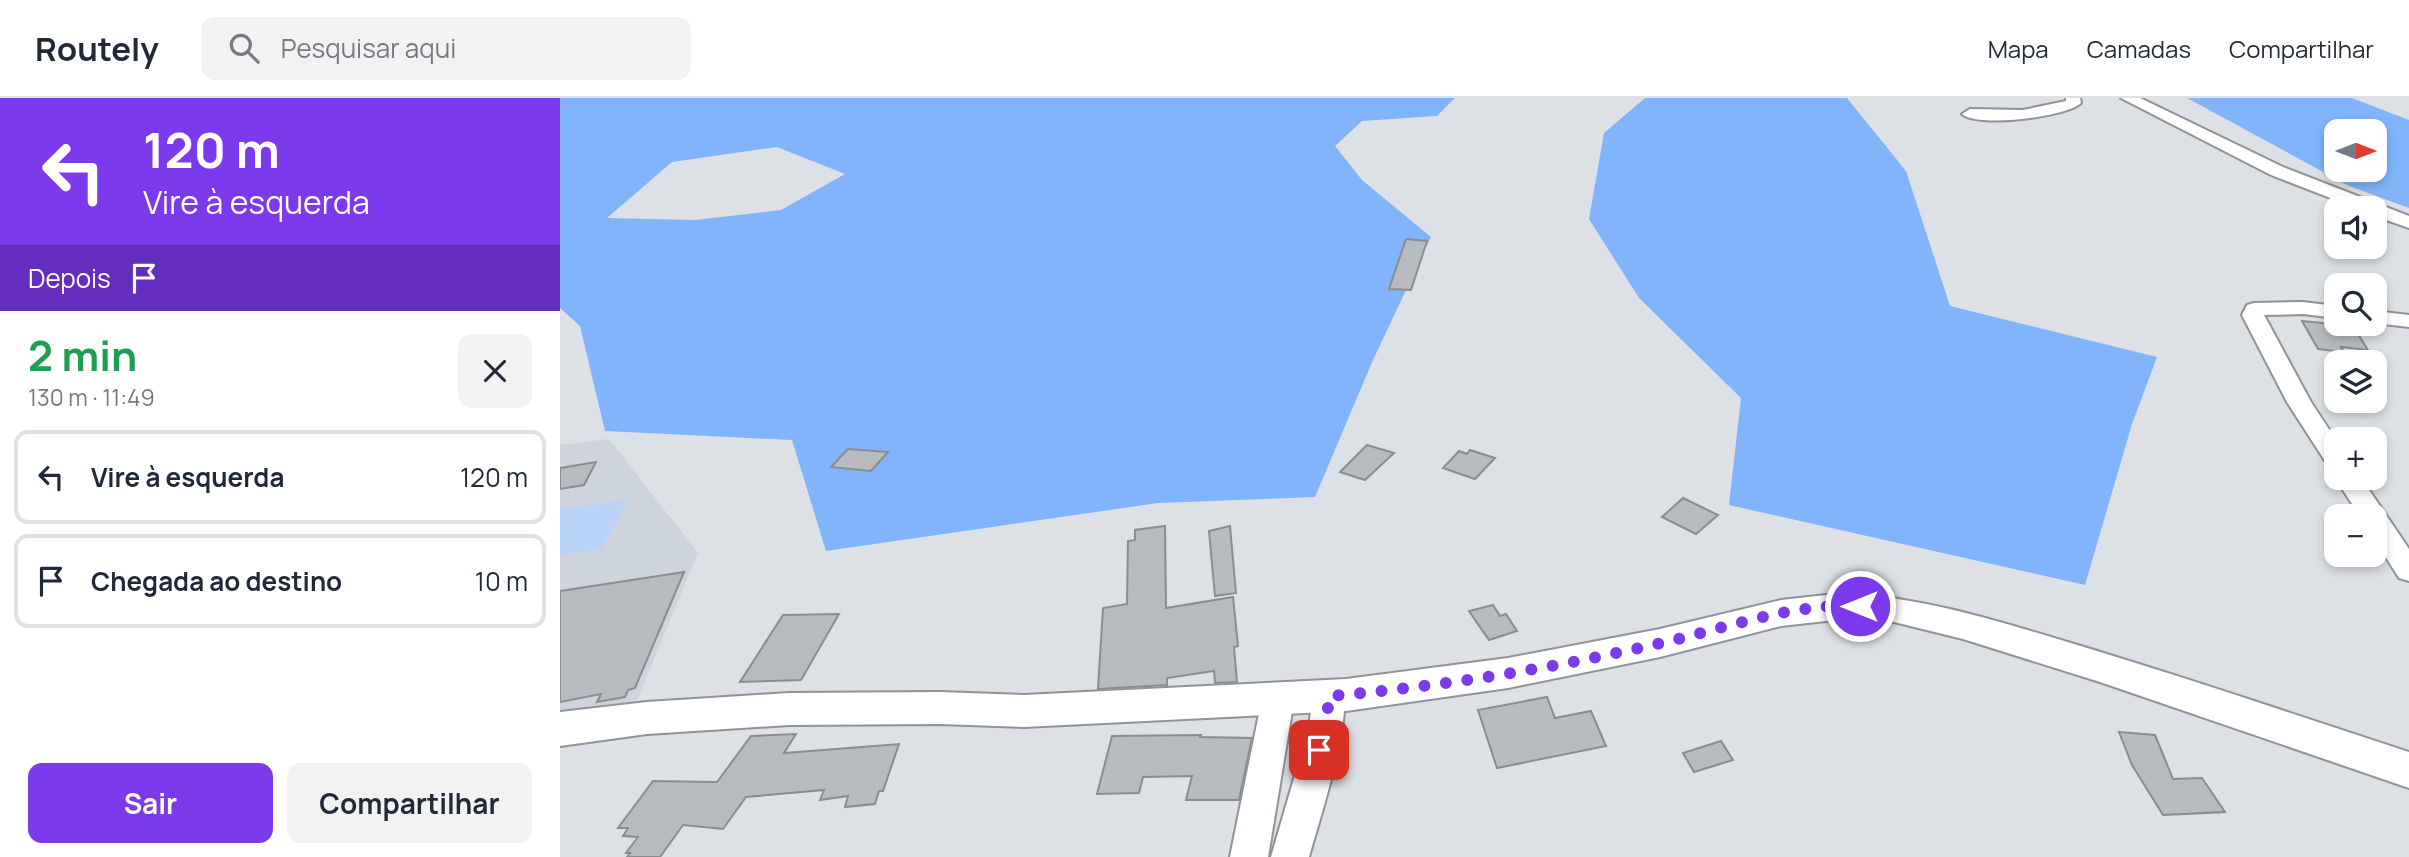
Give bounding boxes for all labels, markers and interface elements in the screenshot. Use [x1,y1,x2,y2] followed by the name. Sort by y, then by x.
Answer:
[201,17,691,80] search box
[35,26,159,71] text: Routely
[225,29,263,67] icon: search
[281,30,456,66] text: Pesquisar aqui
[1988,32,2049,65] text: Mapa
[2087,32,2191,65] text: Camadas
[2229,32,2374,65] text: Compartilhar
[143,116,280,183] text: 120 m
[2324,119,2387,182] north arrow
[2324,119,2387,567] map controls
[28,126,119,217] icon: left
[143,180,370,224] text: Vire à esquerda
[2324,196,2387,259] button: sound
[125,259,163,297] icon: arrive
[28,260,111,296] text: Depois
[2324,273,2387,336] button: search
[28,326,137,384] text: 2 min
[458,334,532,408] button: close
[2324,350,2387,413] button: layers
[28,381,155,413] text: 130 m · 11:49
[2324,427,2387,490] button: +
[32,458,70,496] icon: left
[91,459,284,495] text: Vire à esquerda
[460,459,528,495] text: 120 m
[2324,504,2387,567] button: −
[32,562,70,600] icon: arrive
[91,563,342,599] text: Chegada ao destino
[475,563,528,599] text: 10 m
[1823,569,1897,643] position arrow
[1289,720,1349,780] pin
[1300,731,1338,769] icon: arrive
[28,763,273,843] button: Sair
[287,763,532,843] button: Compartilhar

